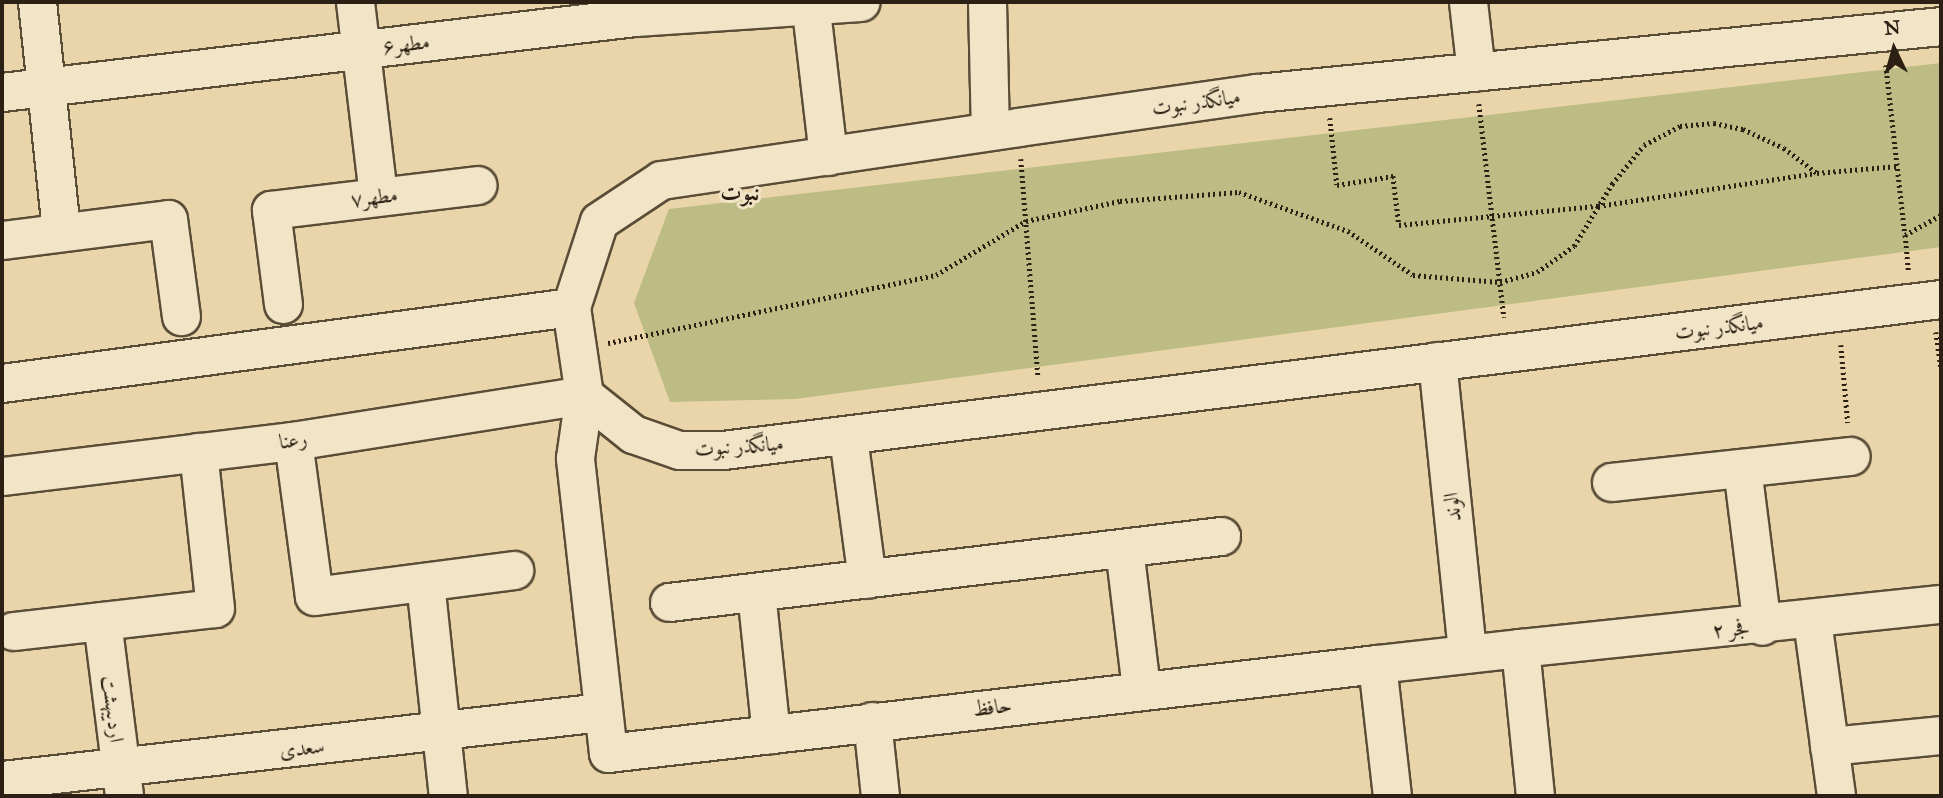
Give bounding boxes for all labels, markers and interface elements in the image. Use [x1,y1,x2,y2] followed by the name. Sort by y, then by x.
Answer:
[1859,14,1929,84] north arrow
[1883,15,1901,40] text: N
[381,29,431,59] street label: مطهر۶
[1150,83,1242,121] street label: میانگذر نبوت
[720,178,760,206] district label: نبوت
[349,182,399,212] street label: مطهر۷
[1673,309,1765,345] street label: میانگذر نبوت
[277,426,309,454] street label: رعنا
[694,430,784,462] street label: میانگذر نبوت
[1438,491,1466,523] street label: الوند
[1711,615,1751,643] street label: فجر ۲
[96,674,130,744] street label: اردیبهشت
[971,692,1013,722] street label: حافظ
[278,733,326,763] street label: سعدی

